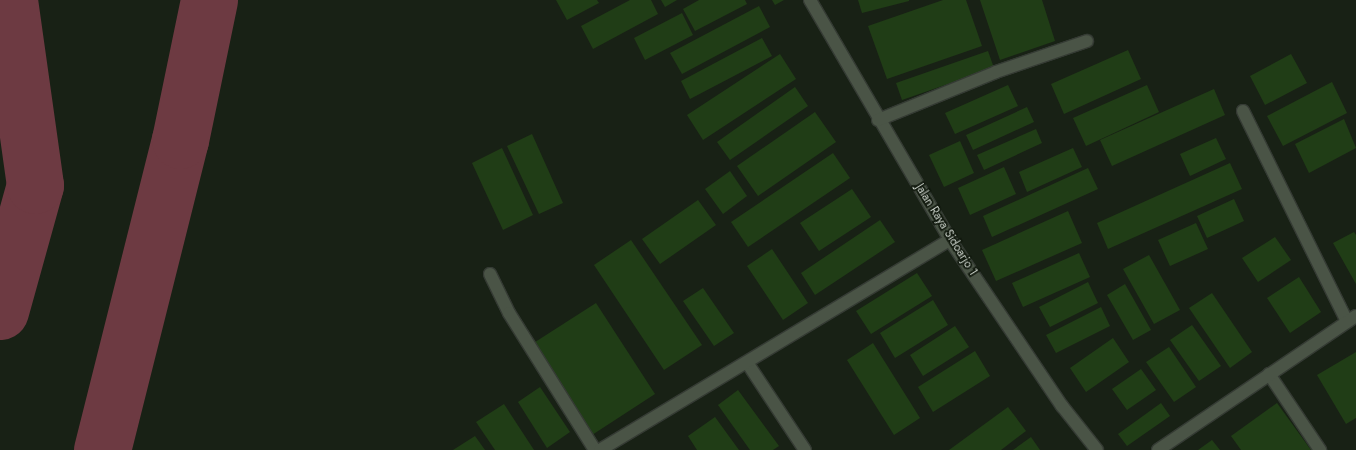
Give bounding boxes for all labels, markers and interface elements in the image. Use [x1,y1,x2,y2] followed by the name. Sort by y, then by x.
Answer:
[912,181,980,279] street label: Jalan Raya Sidoarjo 1

